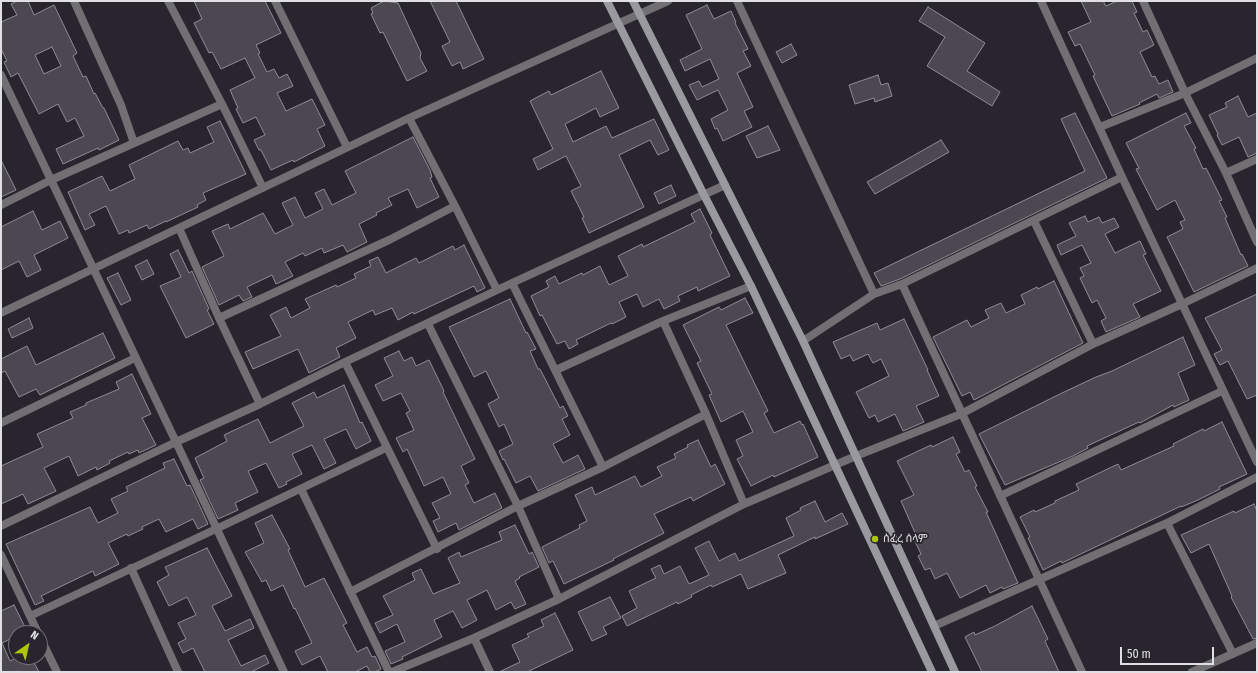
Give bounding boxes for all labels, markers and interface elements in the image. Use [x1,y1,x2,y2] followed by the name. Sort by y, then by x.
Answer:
[883,532,928,546] place label: ሰፈረ ሰላም
[870,534,880,544] marker: ሰፈረ ሰላም
[8,625,48,665] north arrow
[28,628,41,643] text: N
[1122,639,1216,665] scale bar
[1127,647,1151,661] text: 50 m

